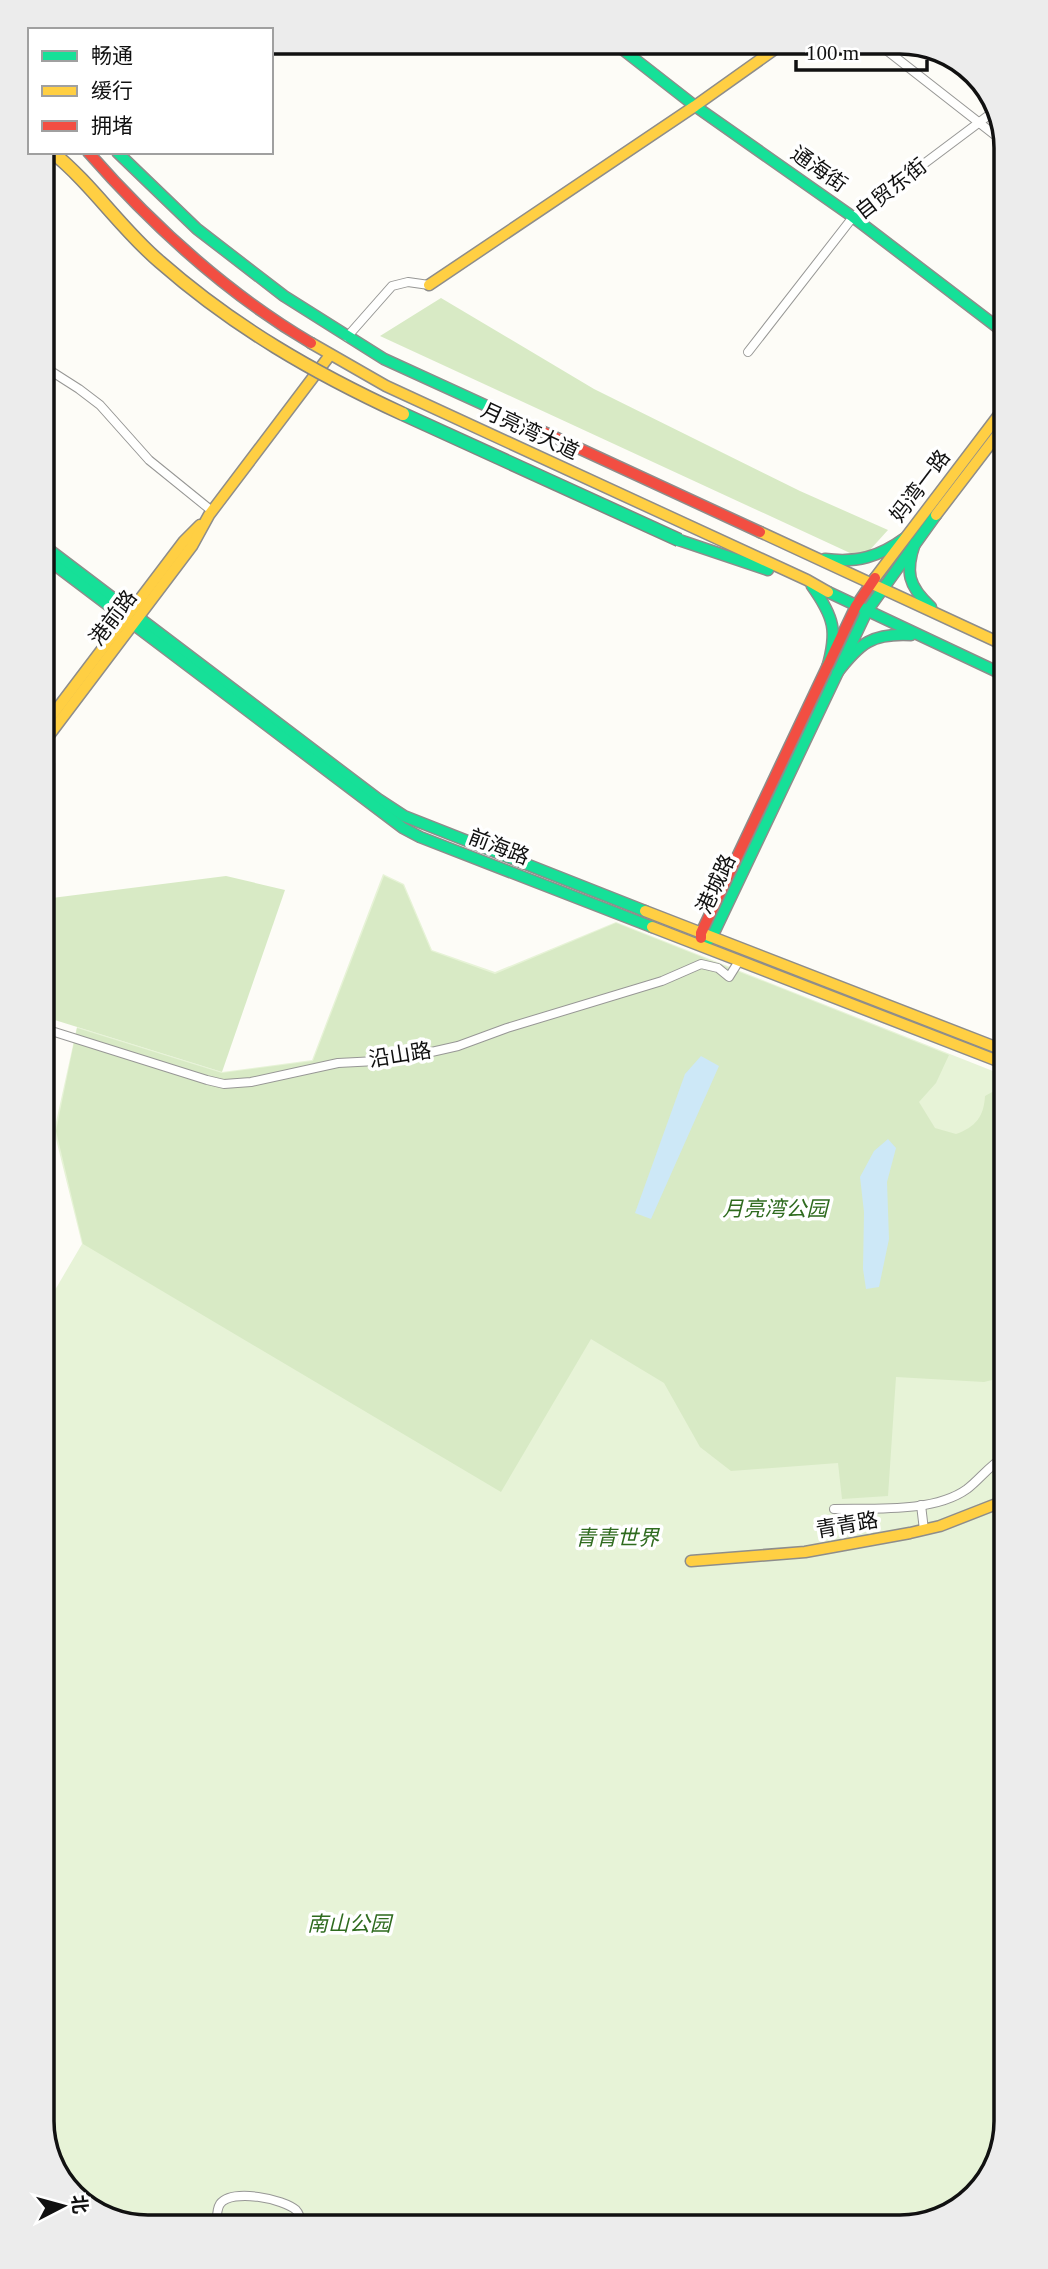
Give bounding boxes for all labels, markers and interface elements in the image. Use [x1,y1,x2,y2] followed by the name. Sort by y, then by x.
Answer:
[28,28,273,154] legend
[796,28,927,72] scale bar
[806,41,859,65] text: 100 m
[91,44,133,68] text: 畅通
[91,79,133,103] text: 缓行
[91,114,133,138] text: 拥堵
[786,141,852,197] street label: 通海街
[851,154,931,224] street label: 自贸东街
[477,398,583,464] street label: 月亮湾大道
[885,445,955,527] street label: 妈湾一路
[84,586,142,650] street label: 港前路
[465,825,533,869] street label: 前海路
[692,850,740,918] street label: 港城路
[367,1038,433,1072] street label: 沿山路
[723,1197,830,1221] park label: 月亮湾公园
[814,1508,880,1542] street label: 青青路
[575,1526,660,1550] park label: 青青世界
[307,1912,394,1936] park label: 南山公园
[28,2171,98,2241] north arrow
[68,2194,91,2215] text: 北

